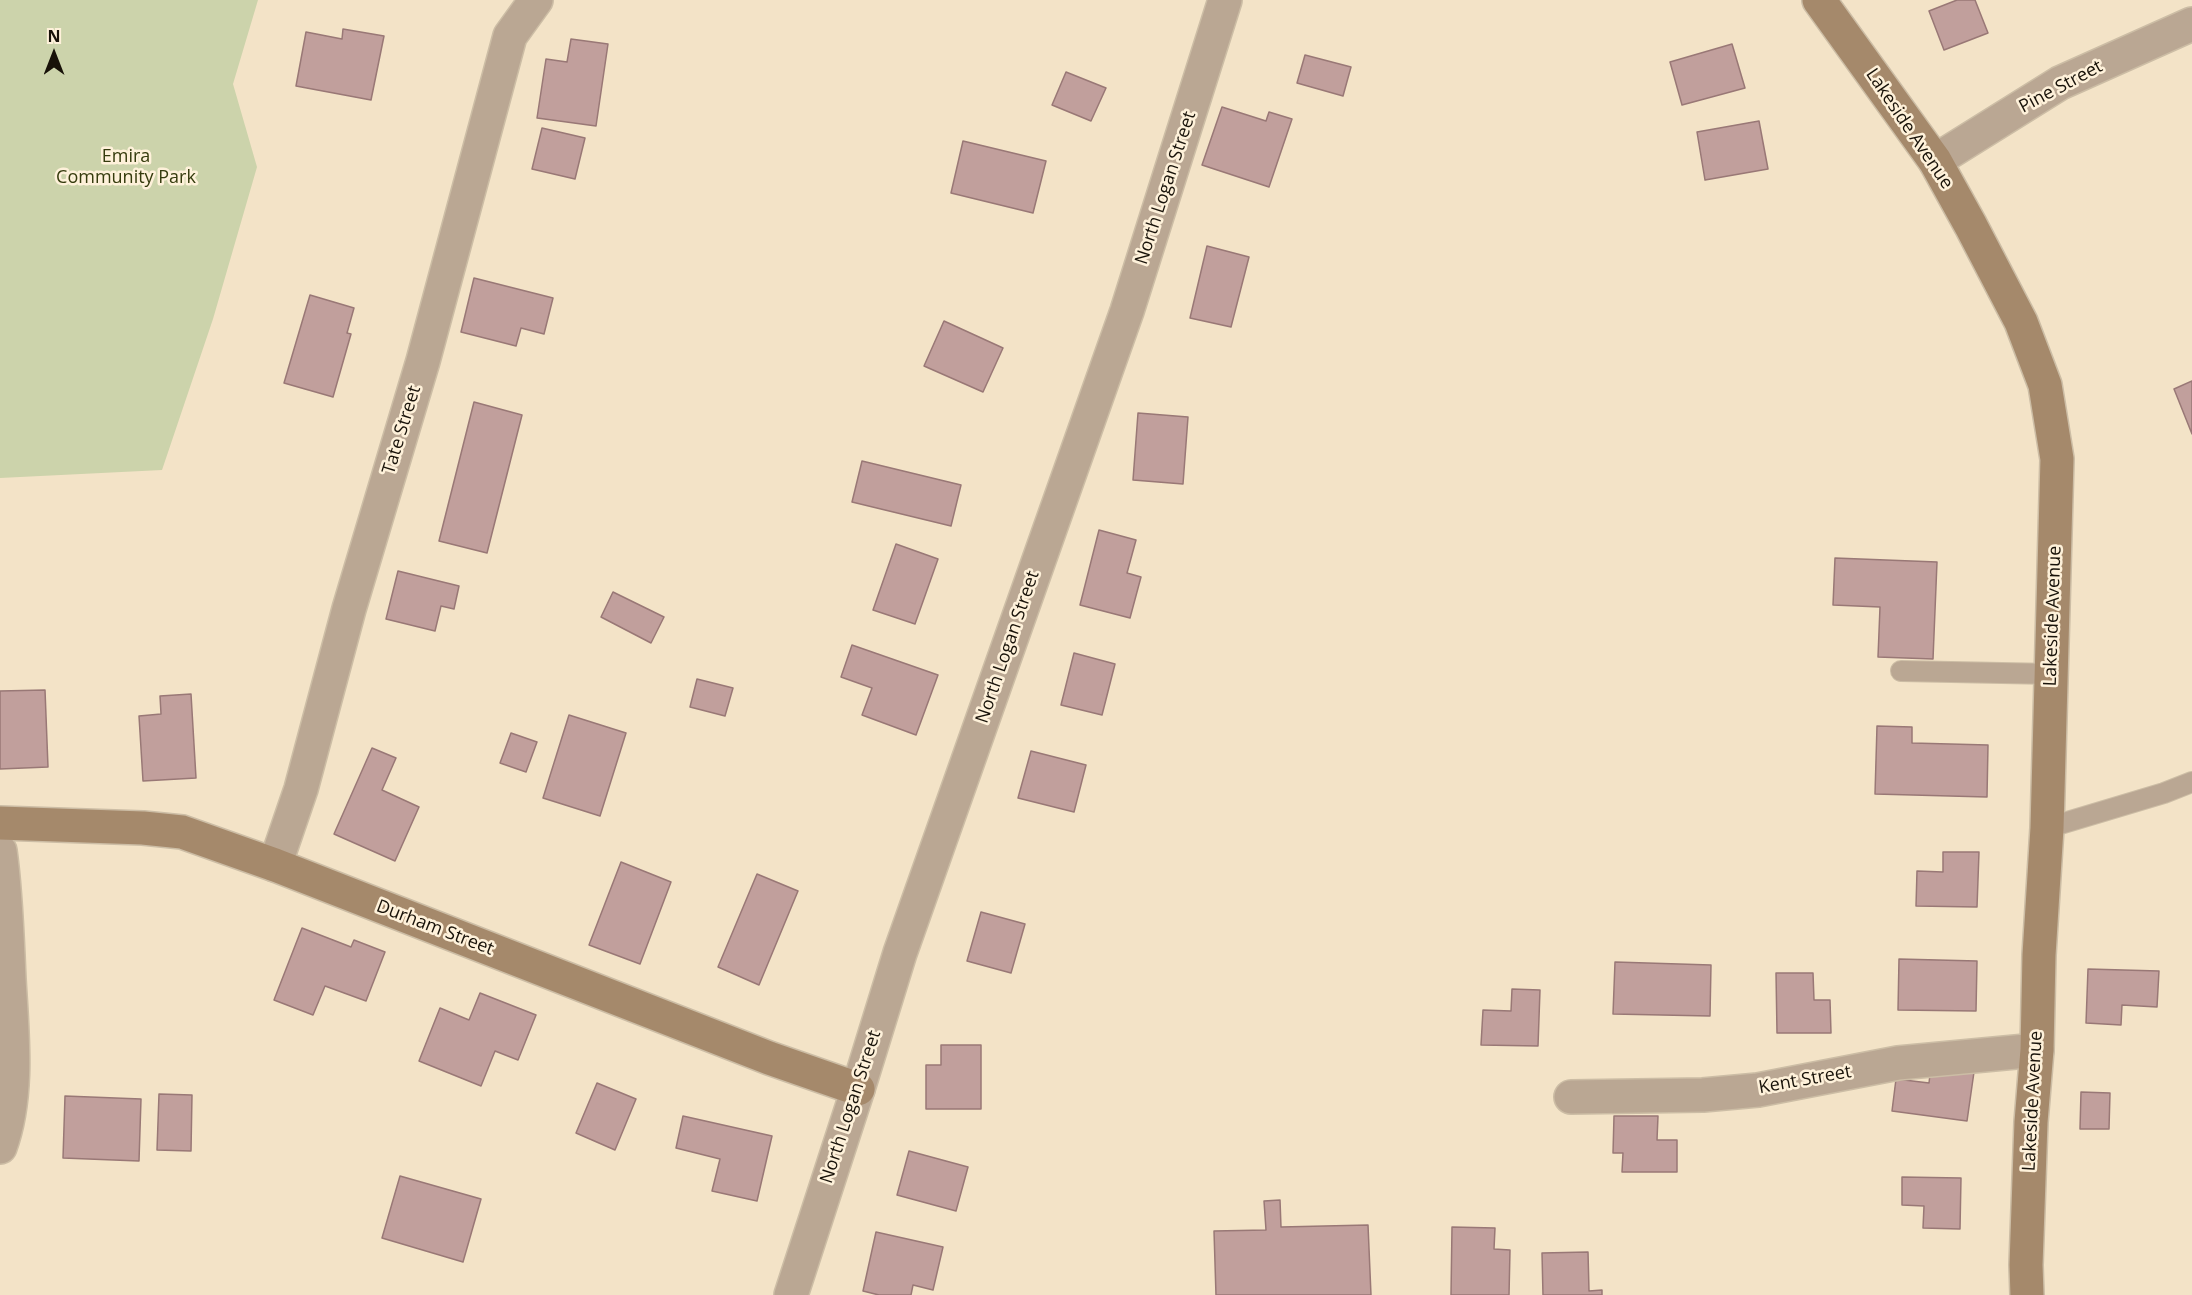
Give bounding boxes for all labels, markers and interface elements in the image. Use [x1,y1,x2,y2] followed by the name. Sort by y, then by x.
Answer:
[24,24,84,84] north arrow
[47,25,61,47] text: N
[2016,56,2106,118] street label: Pine Street
[1861,65,1957,193] street label: Lakeside Avenue
[1131,109,1201,267] street label: North Logan Street
[56,146,196,188] park label: Emira Community Park
[378,383,426,477] street label: Tate Street
[2040,545,2066,687] street label: Lakeside Avenue
[972,568,1044,726] street label: North Logan Street
[373,896,497,960] street label: Durham Street
[816,1028,886,1186] street label: North Logan Street
[2019,1030,2047,1172] street label: Lakeside Avenue
[1757,1061,1853,1099] street label: Kent Street

